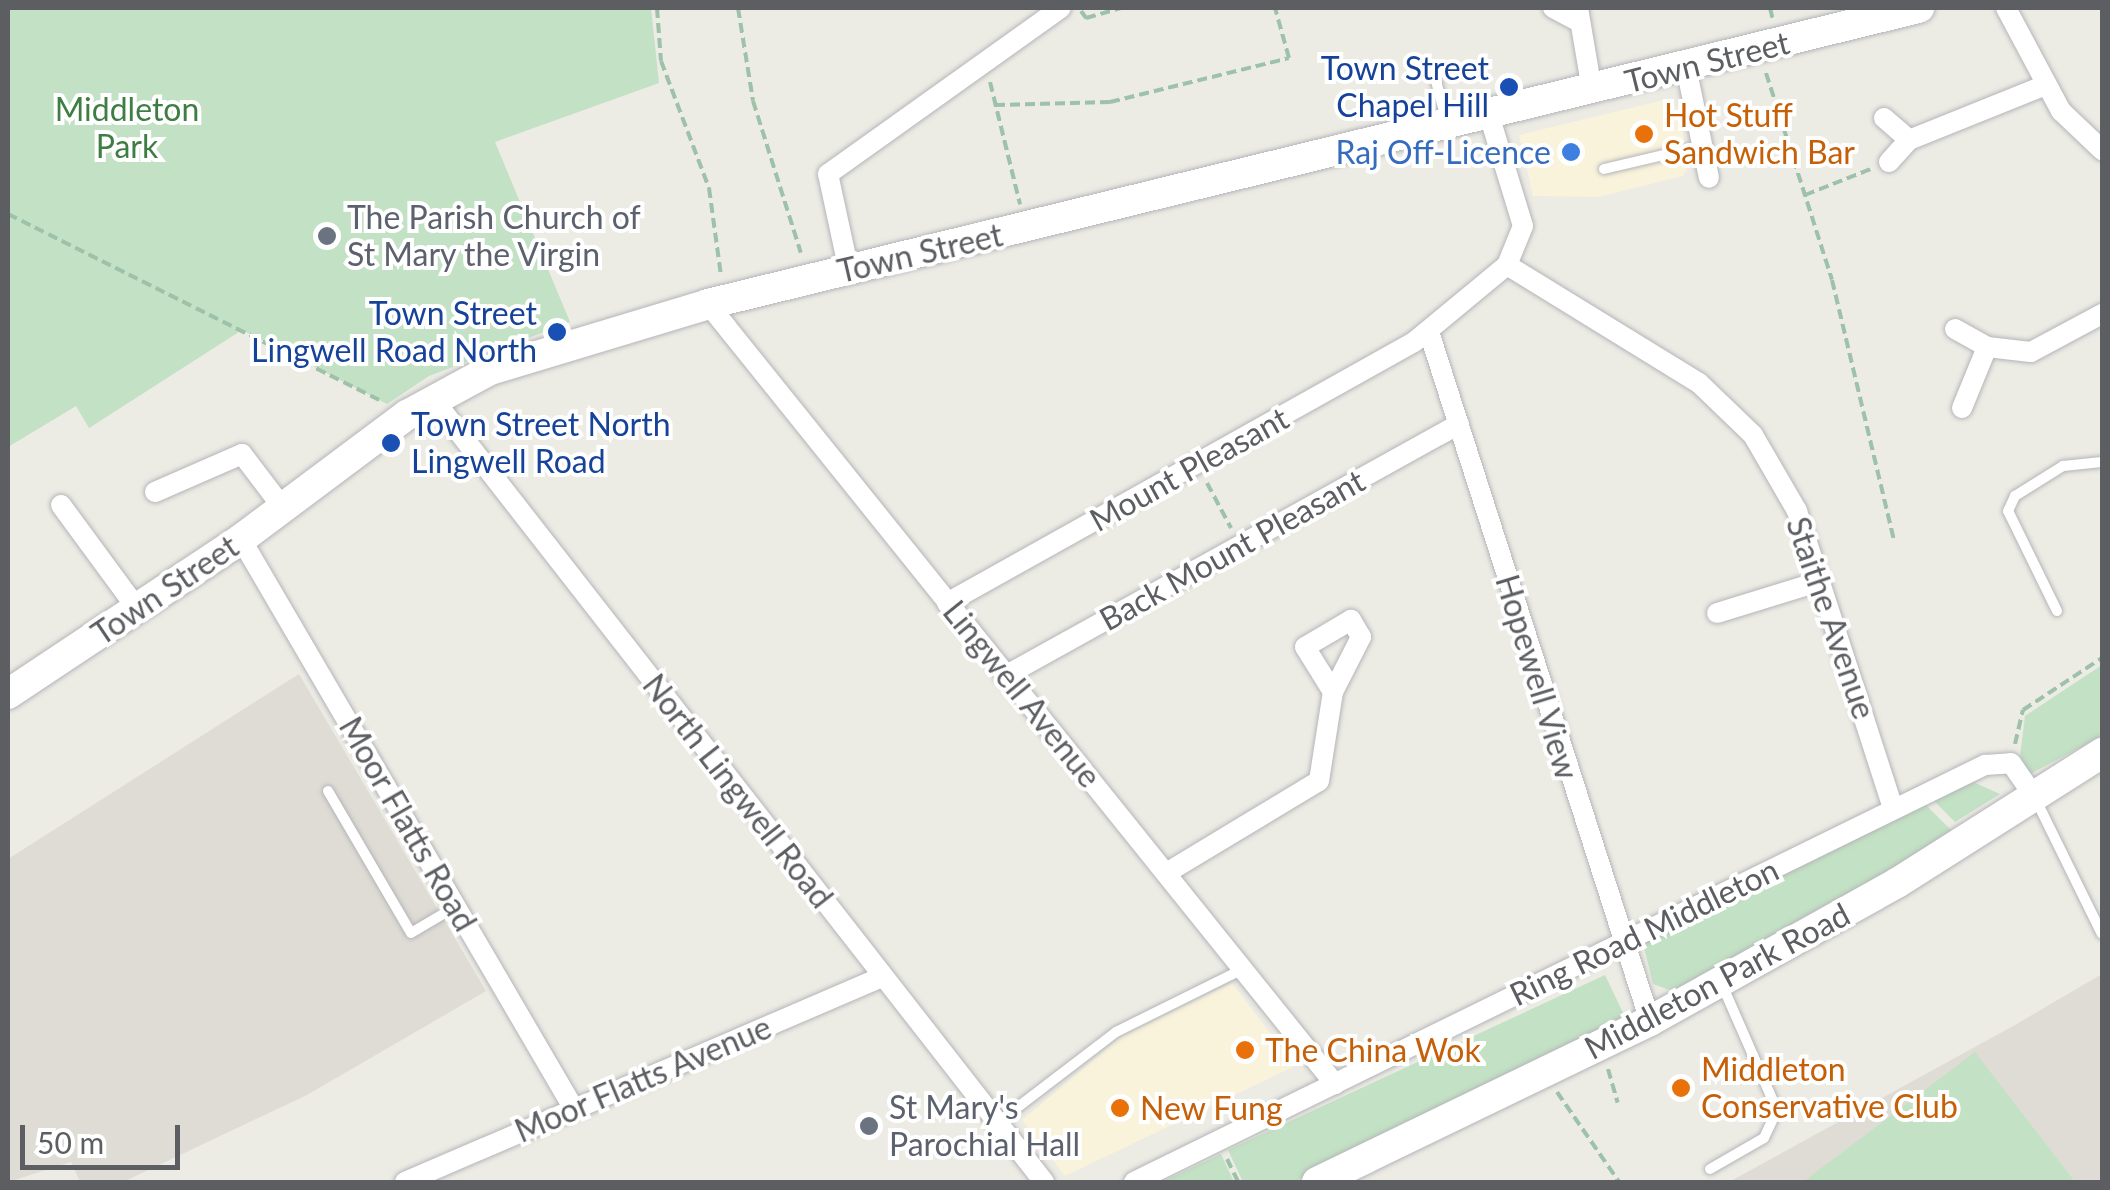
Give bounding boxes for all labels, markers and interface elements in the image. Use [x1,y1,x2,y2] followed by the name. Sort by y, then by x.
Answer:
[1621,23,1793,101] street label: Town Street
[1321,50,1489,125] place label: Town Street Chapel Hill
[1498,76,1520,98] marker: Town Street Chapel Hill
[55,91,199,166] park label: Middleton Park
[1664,97,1855,172] place label: Hot Stuff Sandwich Bar
[1633,123,1655,145] marker: Hot Stuff Sandwich Bar
[1335,133,1551,171] place label: Raj Off-Licence
[1560,141,1582,163] marker: Raj Off-Licence
[347,199,641,274] place label: The Parish Church of St Mary the Virgin
[834,215,1006,291] street label: Town Street
[316,225,338,247] marker: The Parish Church of St Mary the Virgin
[251,295,537,370] place label: Town Street Lingwell Road North
[546,321,568,343] marker: Town Street Lingwell Road North
[1083,399,1295,539] street label: Mount Pleasant
[411,406,671,481] place label: Town Street North Lingwell Road
[380,432,402,454] marker: Town Street North Lingwell Road
[1093,461,1371,639] street label: Back Mount Pleasant
[1778,512,1884,724] street label: Staithe Avenue
[84,527,246,653] street label: Town Street
[1487,570,1587,784] street label: Hopewell View
[935,593,1109,795] street label: Lingwell Avenue
[635,667,841,915] street label: North Lingwell Road
[331,710,485,938] street label: Moor Flatts Road
[1503,850,1785,1014] street label: Ring Road Middleton
[1578,895,1856,1067] street label: Middleton Park Road
[508,1007,778,1151] street label: Moor Flatts Avenue
[1265,1031,1481,1069] place label: The China Wok
[1234,1039,1256,1061] marker: The China Wok
[1701,1051,1958,1126] place label: Middleton Conservative Club
[1670,1077,1692,1099] marker: Middleton Conservative Club
[889,1089,1080,1164] place label: St Mary's Parochial Hall
[1140,1089,1283,1127] place label: New Fung
[1109,1097,1131,1119] marker: New Fung
[25,1105,185,1167] scale bar
[858,1115,880,1137] marker: St Mary's Parochial Hall
[37,1124,104,1160] text: 50 m

